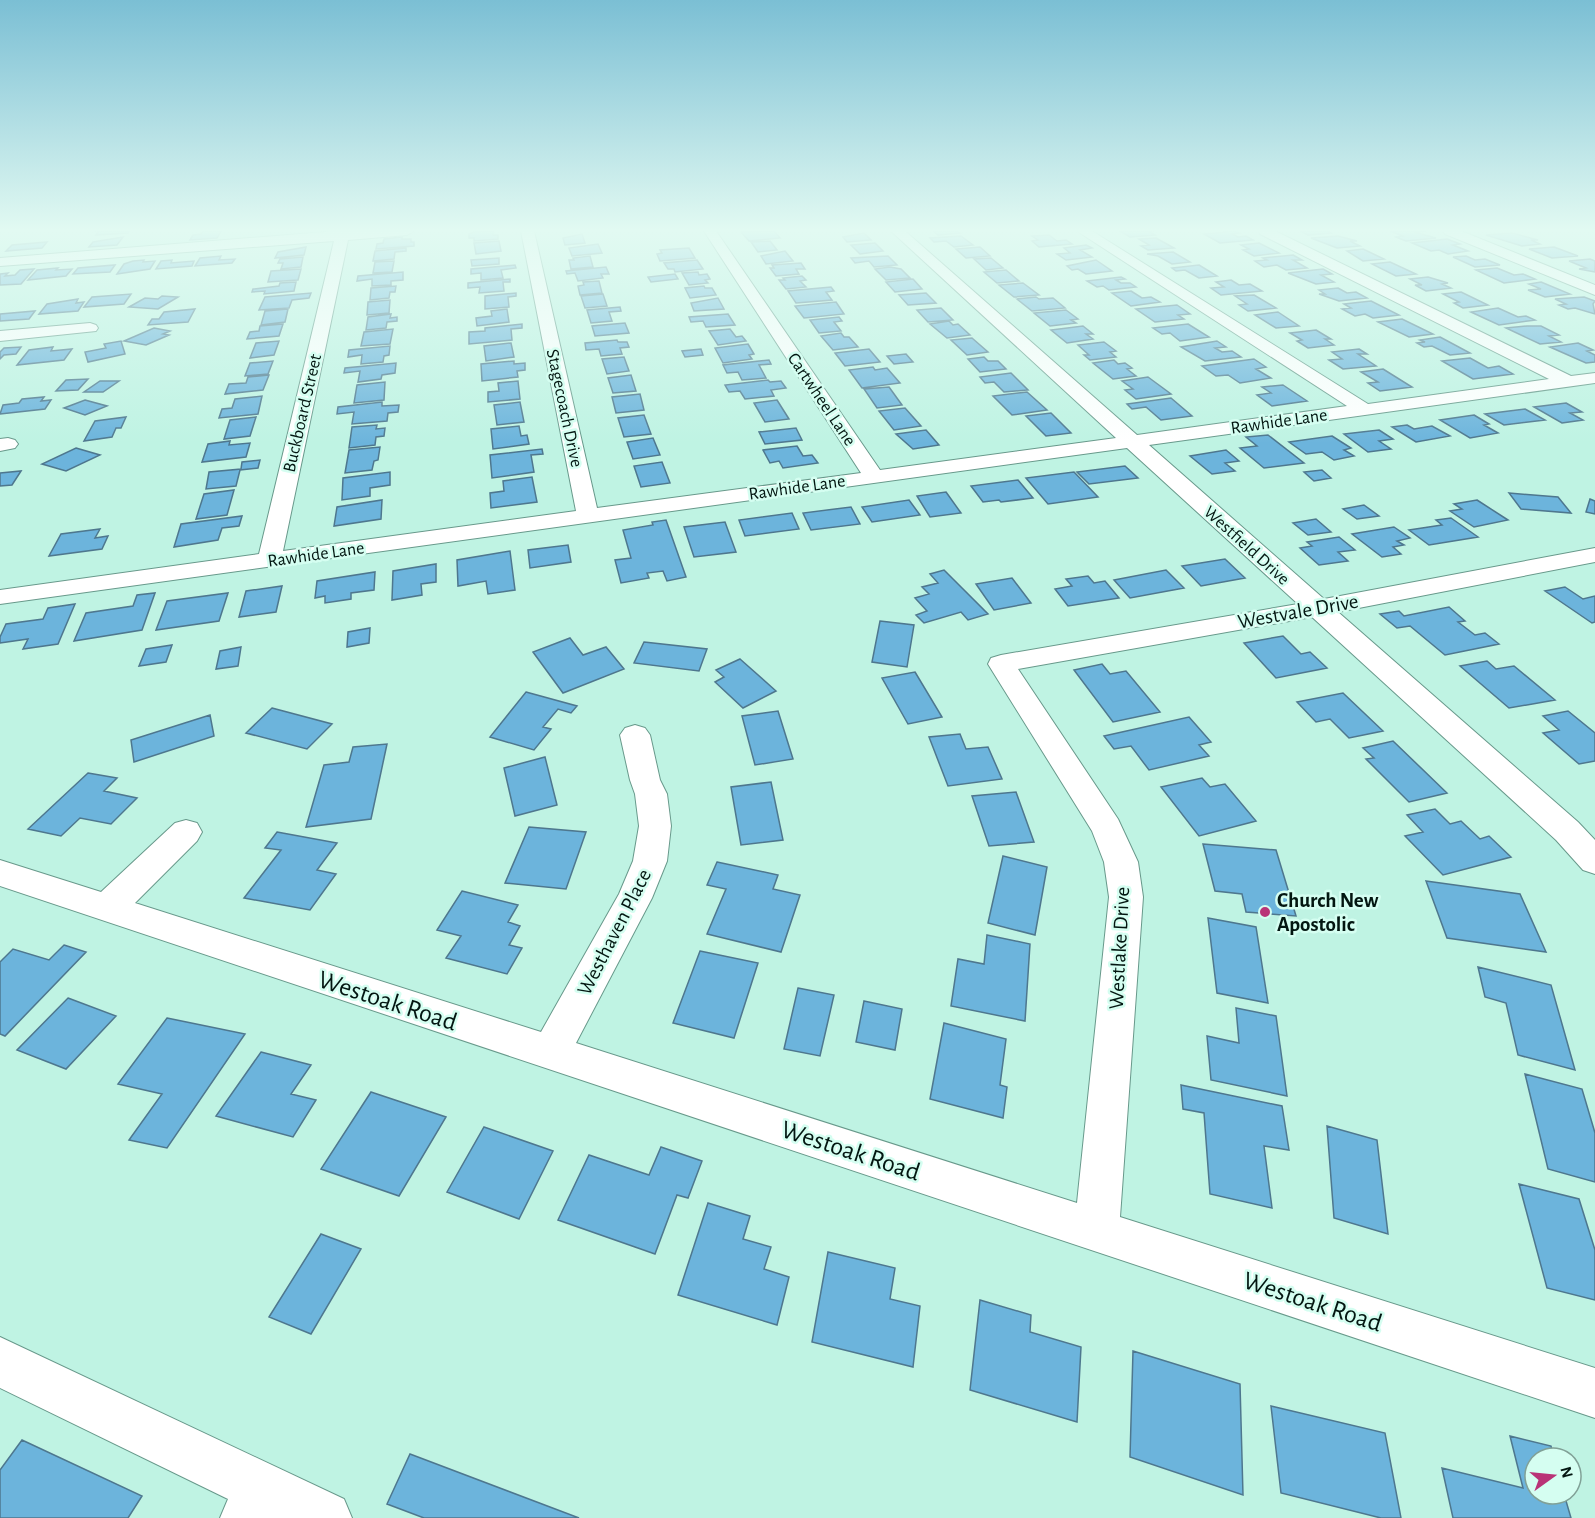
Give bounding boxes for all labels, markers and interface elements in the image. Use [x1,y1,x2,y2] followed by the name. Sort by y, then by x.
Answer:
[543,347,585,469] street label: Stagecoach Drive
[784,350,859,449] street label: Cartwheel Lane
[281,352,325,474] street label: Buckboard Street
[1230,406,1329,438] street label: Rawhide Lane
[748,472,847,504] street label: Rawhide Lane
[1200,503,1293,589] street label: Westfield Drive
[267,539,366,571] street label: Rawhide Lane
[1236,591,1360,632] street label: Westvale Drive
[574,866,655,999] street label: Westhaven Place
[1106,886,1133,1010] street label: Westlake Drive
[1277,890,1379,935] place label: Church New Apostolic
[1258,905,1272,919] marker: Church New Apostolic
[315,966,460,1036] street label: Westoak Road
[778,1116,923,1186] street label: Westoak Road
[1240,1267,1385,1337] street label: Westoak Road
[1523,1446,1583,1506] north arrow
[1557,1465,1576,1480] text: N

